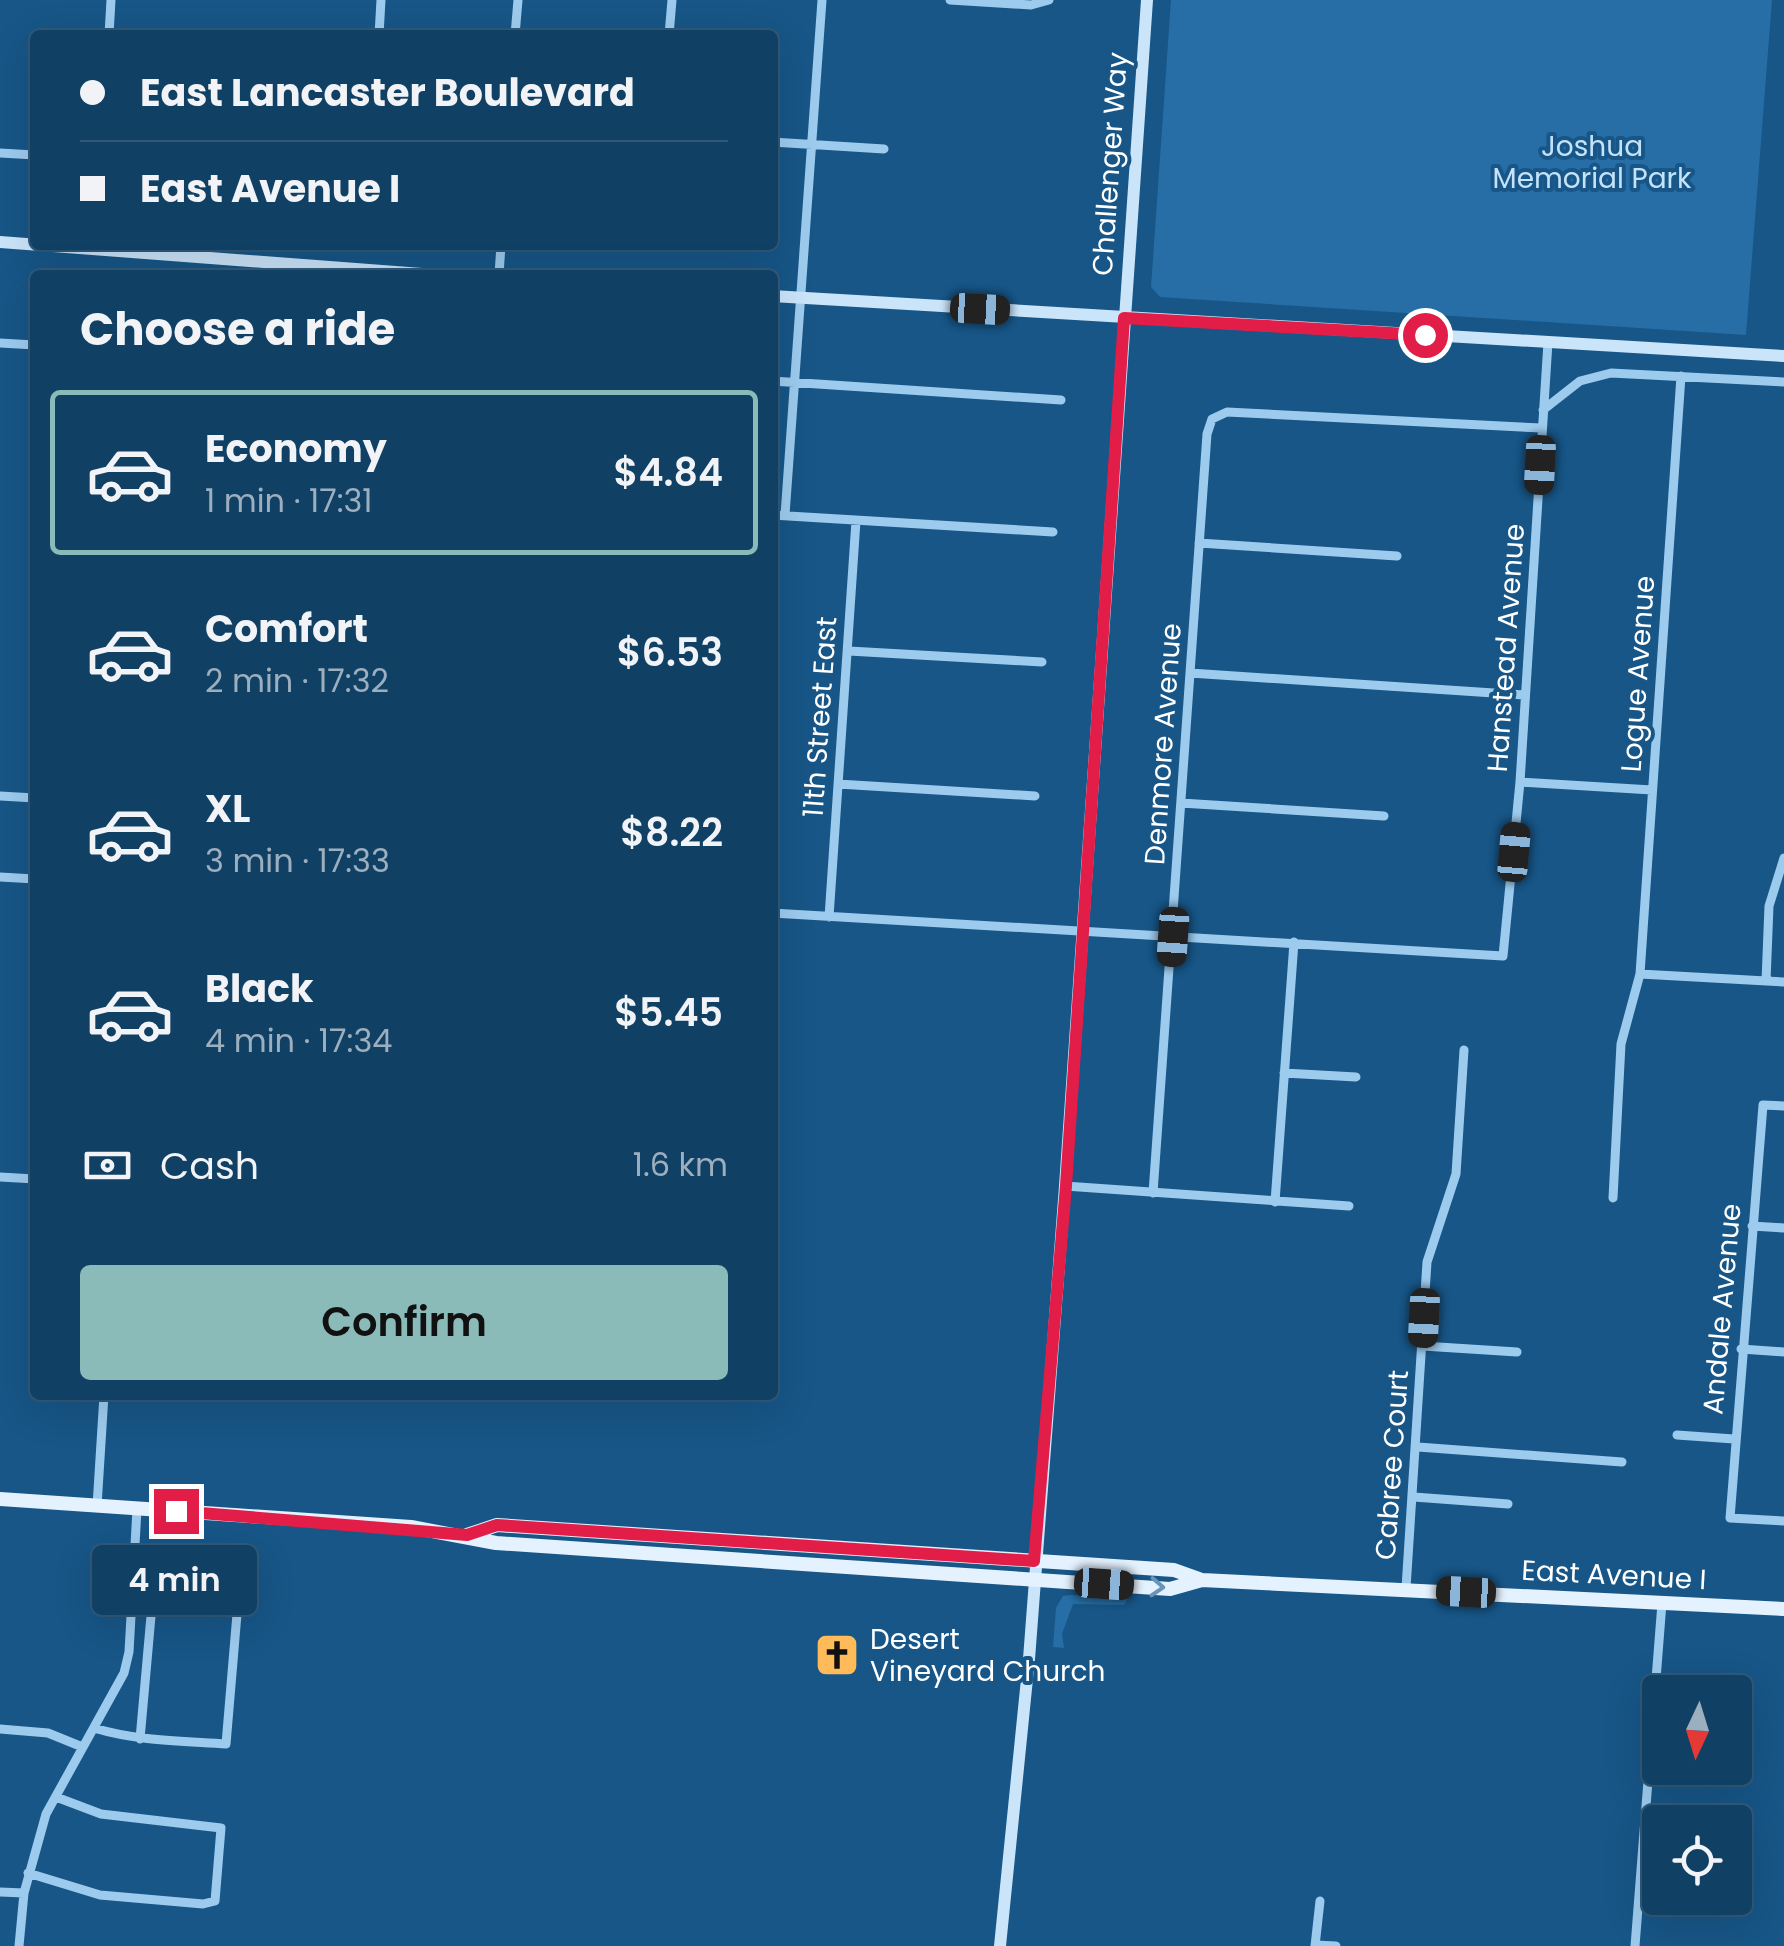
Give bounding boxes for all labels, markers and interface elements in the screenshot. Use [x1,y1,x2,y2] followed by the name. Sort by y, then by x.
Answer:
[1083,51,1137,277] street label: Challenger Way
[140,66,635,119] text: East Lancaster Boulevard
[1493,127,1692,198] park label: Joshua Memorial Park
[140,162,400,215] text: East Avenue I
[949,292,1011,326] car
[80,298,395,361] text: Choose a ride
[1403,313,1448,358] route start
[205,422,387,475] text: Economy
[85,428,175,518] icon: car
[1523,434,1557,496] car
[614,446,723,499] text: $4.84
[205,478,373,523] text: 1 min · 17:31
[1478,523,1534,773] street label: Hanstead Avenue
[1612,574,1664,774] street label: Logue Avenue
[205,602,368,655] text: Comfort
[85,608,175,698] icon: car
[794,615,846,819] street label: 11th Street East
[1135,622,1191,866] street label: Denmore Avenue
[617,626,723,679] text: $6.53
[205,658,389,703] text: 2 min · 17:32
[205,782,250,835] text: XL
[85,788,175,878] icon: car
[620,806,723,859] text: $8.22
[1496,821,1532,883] car
[205,838,390,883] text: 3 min · 17:33
[1156,906,1190,968] car
[205,962,314,1015] text: Black
[85,968,175,1058] icon: car
[614,986,723,1039] text: $5.45
[205,1018,392,1063] text: 4 min · 17:34
[80,1138,135,1193] icon: cash
[160,1139,259,1192] text: Cash
[633,1142,728,1187] text: 1.6 km
[1693,1202,1751,1416] street label: Andale Avenue
[80,1265,728,1380] button: Confirm
[1407,1287,1441,1349] car
[1366,1369,1418,1561] street label: Cabree Court
[154,1489,199,1534] route end
[94,1546,258,1616] callout: 4 min
[1521,1551,1707,1599] street label: East Avenue I
[128,1557,221,1602] text: 4 min
[1073,1567,1135,1601] car
[1435,1575,1497,1609] car
[1149,1577,1165,1598] one-way arrow
[870,1620,1105,1691] place label: Desert Vineyard Church
[814,1632,860,1678] church icon: Desert Vineyard Church
[1642,1675,1752,1785] north arrow
[1642,1675,1752,1915] map controls
[1642,1805,1752,1915] button: locate

